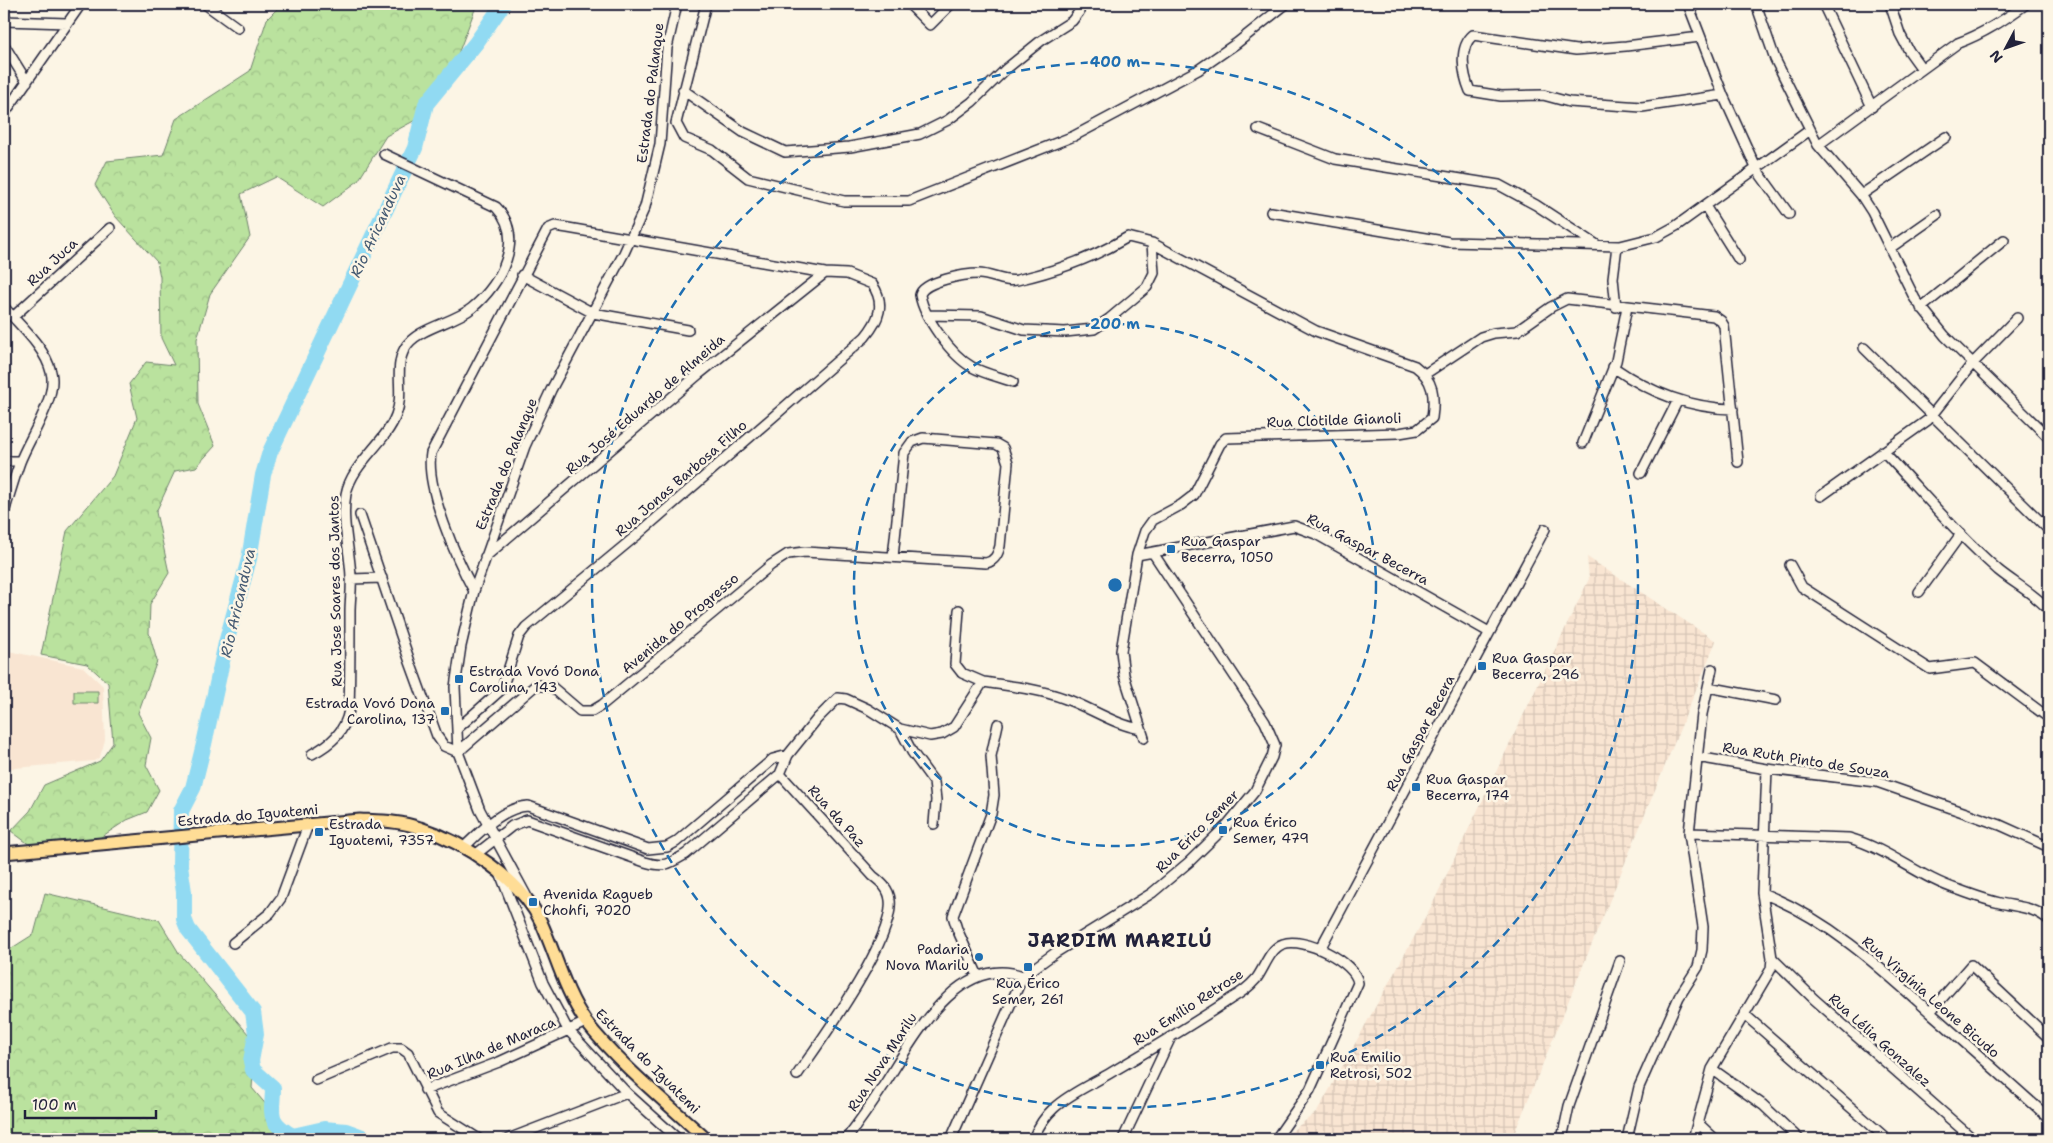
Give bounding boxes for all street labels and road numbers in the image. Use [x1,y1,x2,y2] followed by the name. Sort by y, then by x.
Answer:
[632,22,668,164] street label: Estrada do Palanque
[23,234,81,290] street label: Rua Juca
[562,330,728,478] street label: Rua José Eduardo de Almeida
[471,395,541,533] street label: Estrada do Palanque
[1266,409,1402,431] street label: Rua Clotilde Gianoli
[611,416,751,540] street label: Rua Jonas Barbosa Filho
[324,495,346,687] street label: Rua Jose Soares dos Jantos
[1304,509,1432,589] street label: Rua Gaspar Becerra
[618,569,742,677] street label: Avenida do Progresso
[1382,671,1458,794] street label: Rua Gaspar Becera
[1721,738,1891,782] street label: Rua Ruth Pinto de Souza
[804,781,870,851] street label: Rua da Paz
[1152,785,1243,876] street label: Rua Erico Semer
[177,800,319,830] street label: Estrada do Iguatemi
[1858,932,2004,1062] street label: Rua Virgínia Leone Bicudo
[1129,965,1247,1049] street label: Rua Emílio Retrose
[1825,989,1935,1091] street label: Rua Lélia Gonzalez
[592,1005,704,1117] street label: Estrada do Iguatemi
[843,1009,921,1115] street label: Rua Nova Marilu
[424,1013,558,1083] street label: Rua Ilha de Maraca

